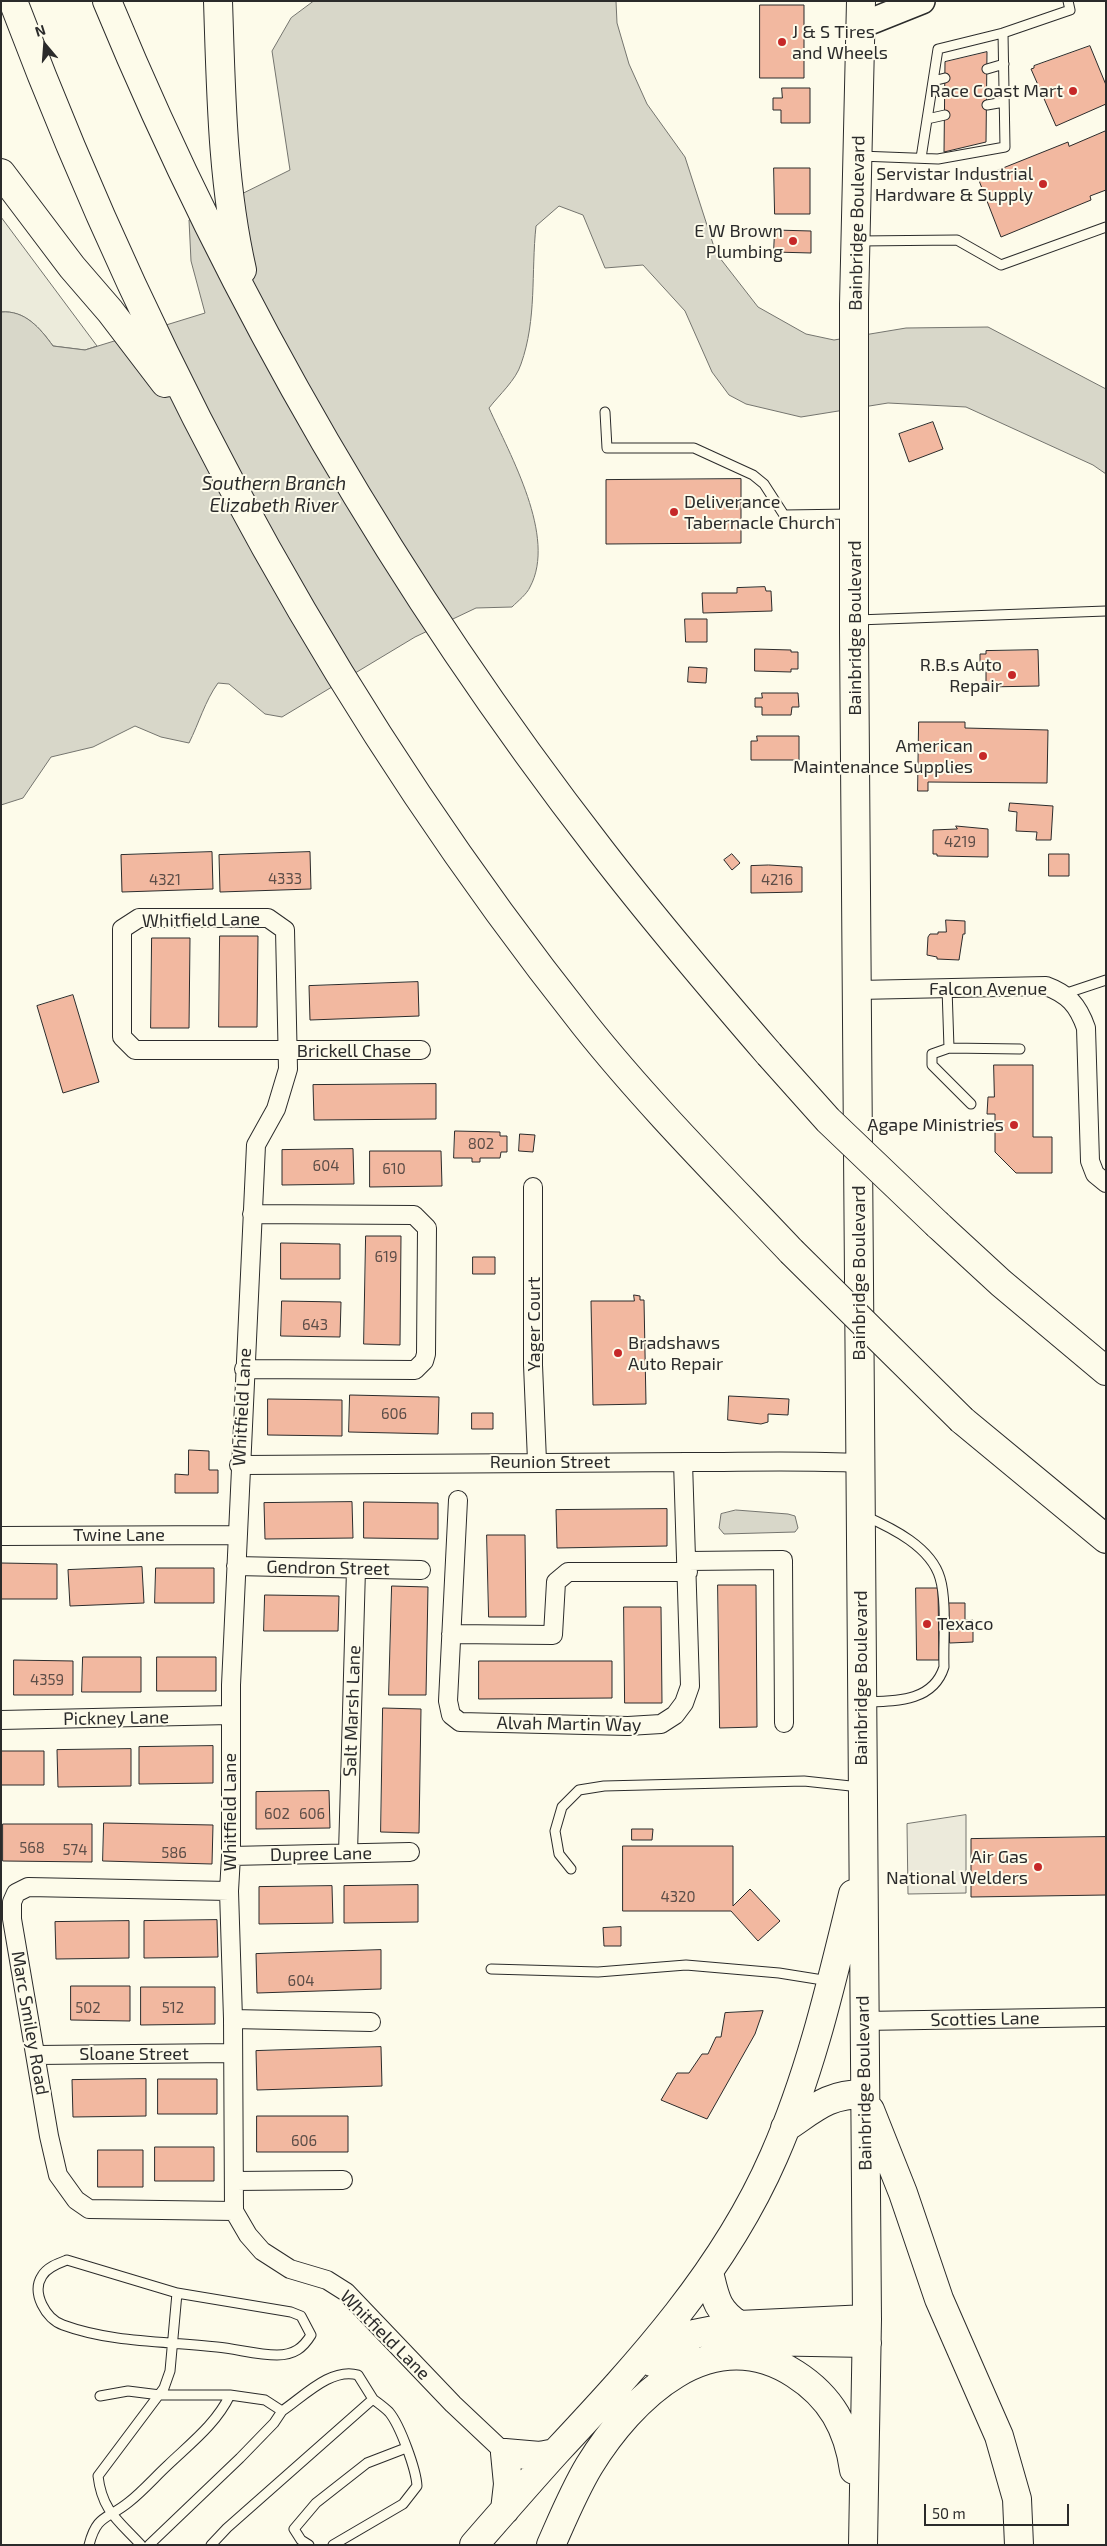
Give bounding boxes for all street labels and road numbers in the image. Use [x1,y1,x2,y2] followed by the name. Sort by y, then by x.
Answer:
[845,135,869,311] street label: Bainbridge Boulevard
[844,540,866,716] street label: Bainbridge Boulevard
[142,908,260,932] street label: Whitfield Lane
[929,978,1047,1000] street label: Falcon Avenue
[297,1040,411,1062] street label: Brickell Chase
[848,1185,870,1361] street label: Bainbridge Boulevard
[523,1277,545,1371] street label: Yager Court
[228,1347,256,1467] street label: Whitfield Lane
[490,1451,610,1473] street label: Reunion Street
[73,1524,165,1546] street label: Twine Lane
[266,1556,390,1580] street label: Gendron Street
[850,1590,872,1766] street label: Bainbridge Boulevard
[339,1645,365,1777] street label: Salt Marsh Lane
[63,1706,169,1730] street label: Pickney Lane
[496,1712,642,1736] street label: Alvah Martin Way
[219,1753,241,1871] street label: Whitfield Lane
[270,1842,372,1866] street label: Dupree Lane
[7,1949,53,2097] street label: Marc Smiley Road
[852,1995,876,2171] street label: Bainbridge Boulevard
[930,2007,1040,2031] street label: Scotties Lane
[79,2043,189,2065] street label: Sloane Street
[336,2286,434,2384] street label: Whitfield Lane

